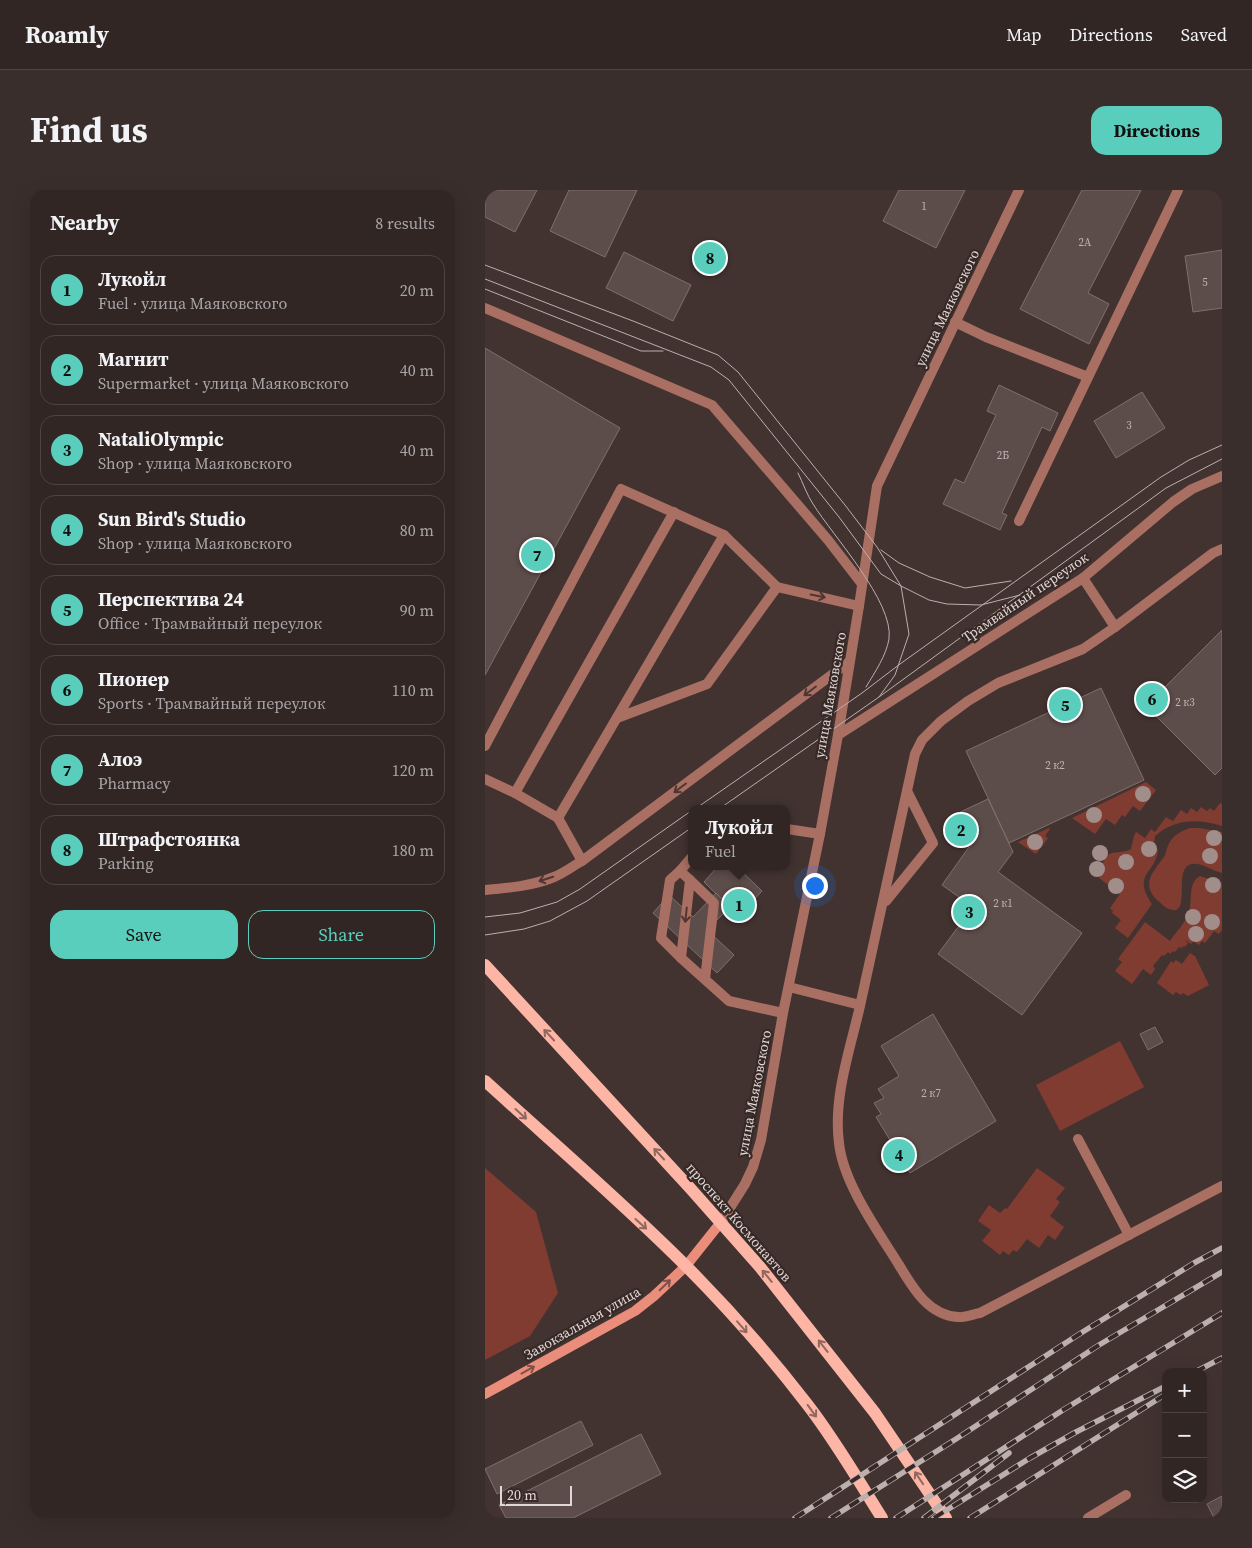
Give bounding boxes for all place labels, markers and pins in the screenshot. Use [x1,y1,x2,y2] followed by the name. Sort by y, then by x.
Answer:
[694,239,726,277] pin: 8
[521,536,553,574] pin: 7
[1136,680,1168,718] pin: 6
[1049,686,1081,724] pin: 5
[945,811,977,849] pin: 2
[723,886,755,924] pin: 1
[953,893,985,931] pin: 3
[883,1136,915,1174] pin: 4

